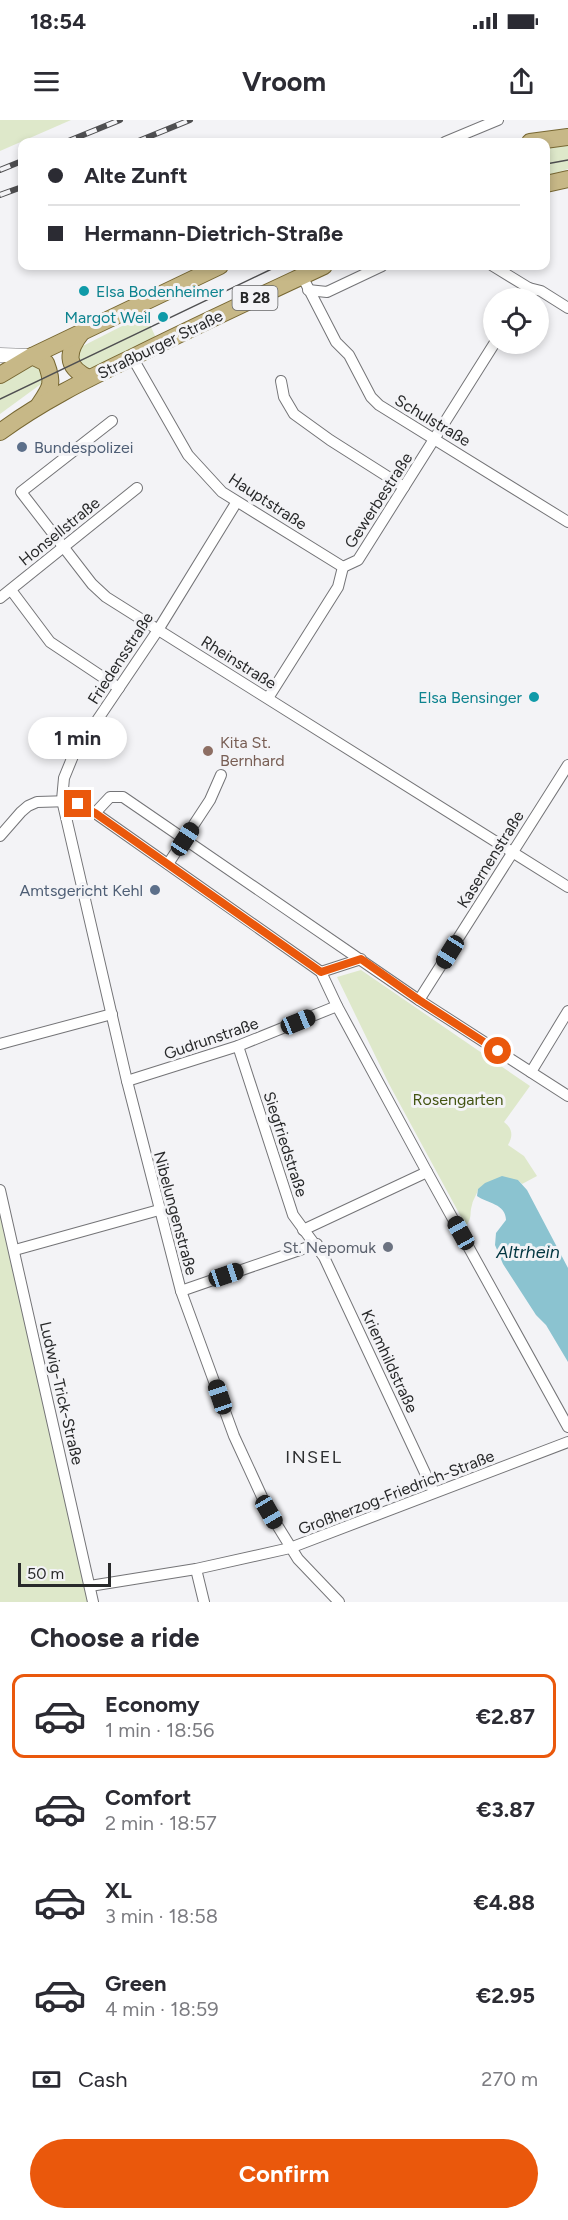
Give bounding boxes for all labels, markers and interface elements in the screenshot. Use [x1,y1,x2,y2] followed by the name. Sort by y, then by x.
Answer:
[30,8,86,35] text: 18:54
[30,65,63,98] icon: menu
[242,65,326,98] text: Vroom
[505,65,538,98] icon: share
[84,162,188,189] text: Alte Zunft
[84,220,343,247] text: Hermann-Dietrich-Straße
[96,282,224,301] place label: Elsa Bodenheimer
[77,284,91,298] marker: Elsa Bodenheimer
[232,286,278,310] road number: B 28
[483,288,549,354] map controls
[483,288,549,354] button: locate
[95,306,226,383] street label: Straßburger Straße
[65,308,151,327] place label: Margot Weil
[156,310,170,324] marker: Margot Weil
[392,390,474,451] street label: Schulstraße
[34,438,133,457] place label: Bundespolizei
[15,440,29,454] marker: Bundespolizei
[340,449,417,552] street label: Gewerbestraße
[225,469,311,534] street label: Hauptstraße
[15,493,104,570] street label: Honsellstraße
[84,609,157,708] street label: Friedensstraße
[198,632,280,693] street label: Rheinstraße
[418,688,523,707] place label: Elsa Bensinger
[527,690,541,704] marker: Elsa Bensinger
[28,717,128,759] callout: 1 min
[54,726,101,750] text: 1 min
[220,733,285,770] place label: Kita St. Bernhard
[201,744,215,758] marker: Kita St. Bernhard
[64,790,91,817] route end
[453,807,528,911] street label: Kasernenstraße
[168,819,202,859] car
[19,881,143,900] place label: Amtsgericht Kehl
[148,883,162,897] marker: Amtsgericht Kehl
[433,932,467,972] car
[278,1007,318,1037] car
[161,1013,261,1063] street label: Gudrunstraße
[484,1037,511,1064] route start
[260,1089,312,1199] street label: Siegfriedstraße
[412,1090,504,1109] park label: Rosengarten
[150,1149,201,1277] street label: Nibelungenstraße
[444,1213,478,1253] car
[283,1238,376,1257] place label: St. Nepomuk
[381,1240,395,1254] marker: St. Nepomuk
[495,1241,560,1263] water label: Altrhein
[206,1261,246,1289] car
[357,1307,422,1416] street label: Kriemhildstraße
[36,1320,87,1467] street label: Ludwig-Trick-Straße
[206,1377,234,1417] car
[285,1446,343,1468] district label: INSEL
[295,1446,497,1539] street label: Großherzog-Friedrich-Straße
[252,1492,286,1532] car
[18,1560,111,1588] scale bar
[27,1564,64,1583] text: 50 m
[30,1621,199,1654] text: Choose a ride
[33,1689,87,1743] icon: car
[105,1691,200,1718] text: Economy
[476,1703,535,1730] text: €2.87
[105,1718,214,1742] text: 1 min · 18:56
[33,1782,87,1836] icon: car
[105,1784,191,1811] text: Comfort
[476,1796,535,1823] text: €3.87
[105,1811,217,1835] text: 2 min · 18:57
[33,1875,87,1929] icon: car
[105,1877,132,1904] text: XL
[473,1889,535,1916] text: €4.88
[105,1904,218,1928] text: 3 min · 18:58
[33,1968,87,2022] icon: car
[105,1970,167,1997] text: Green
[476,1982,535,2009] text: €2.95
[105,1997,219,2021] text: 4 min · 18:59
[30,2063,63,2096] icon: cash
[78,2066,128,2093] text: Cash
[481,2067,538,2091] text: 270 m
[30,2139,538,2208] button: Confirm

